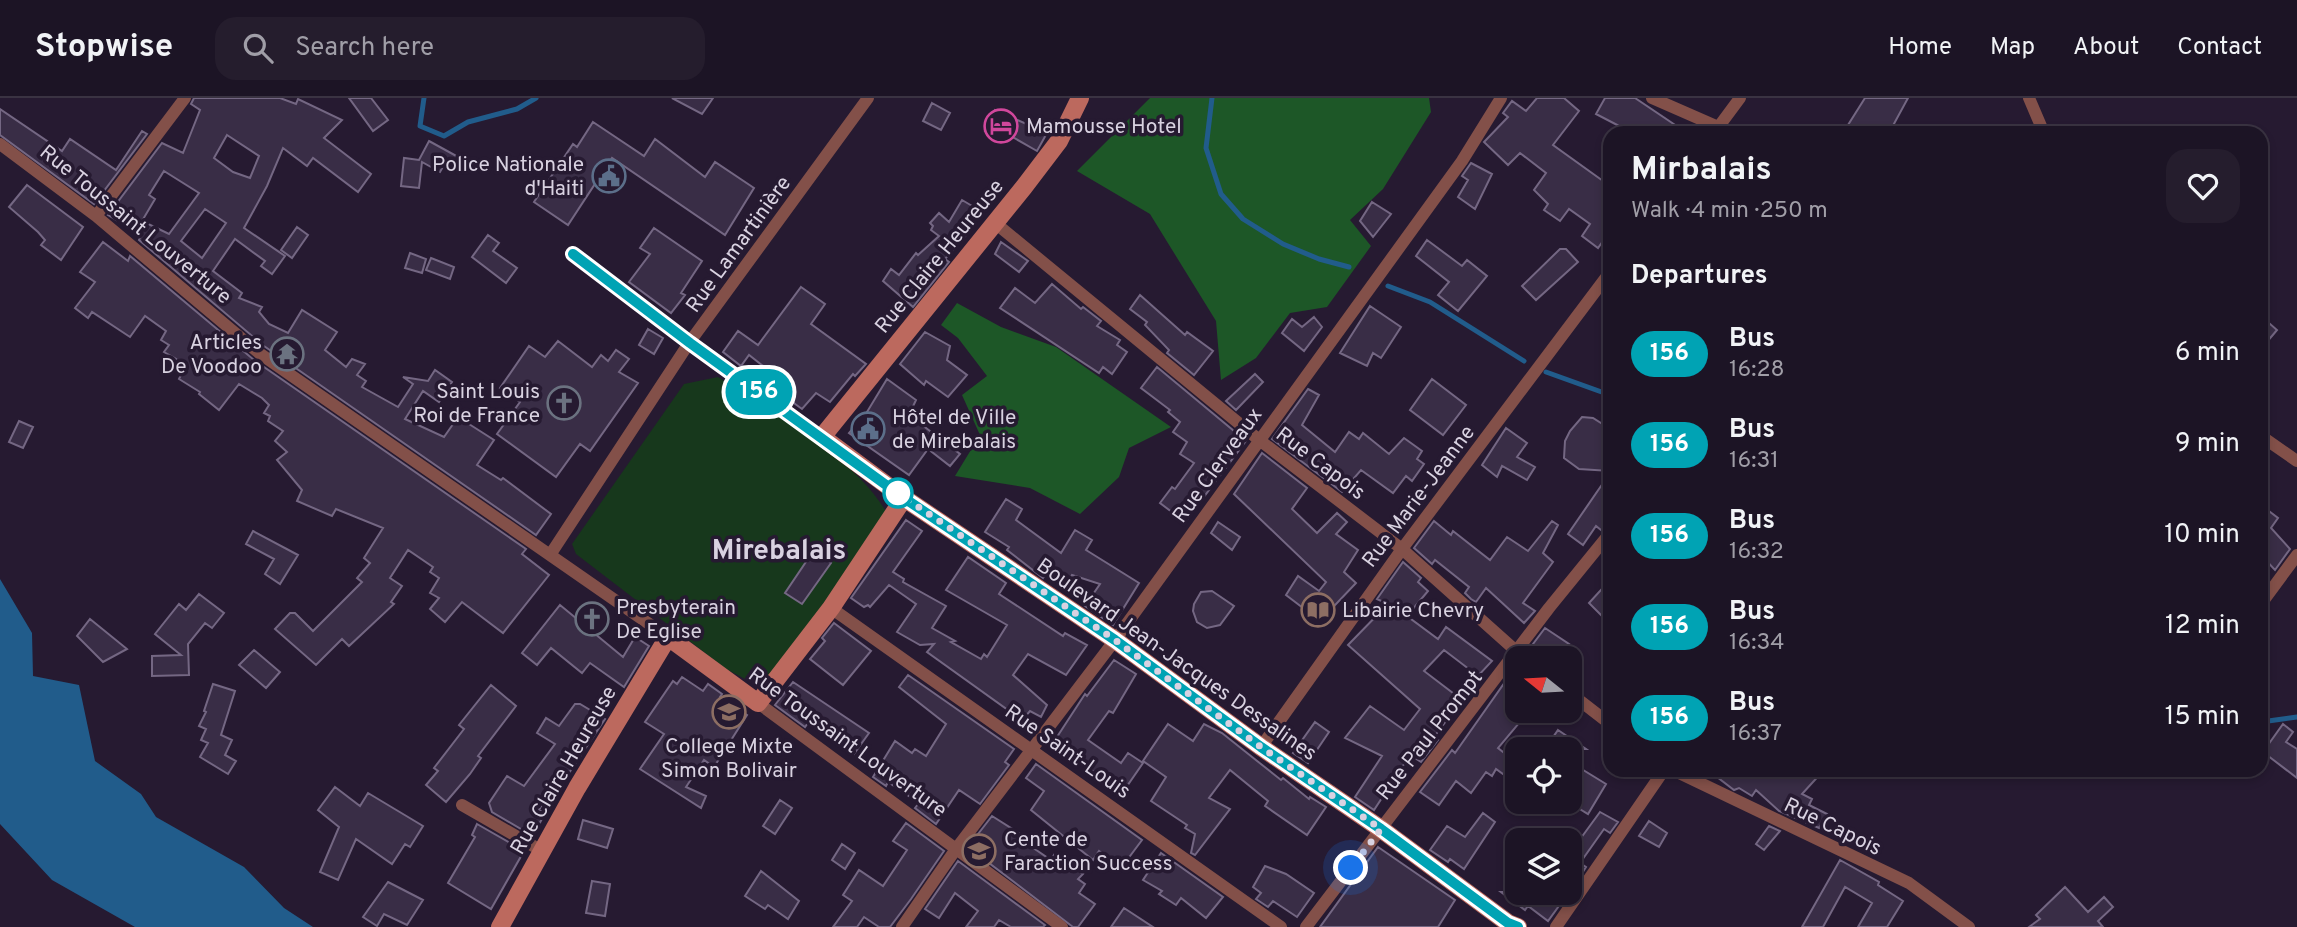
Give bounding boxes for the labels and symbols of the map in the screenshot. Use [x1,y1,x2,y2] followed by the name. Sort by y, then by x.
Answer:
[982,107,1020,145] hotel icon: Mamousse Hotel
[1026,114,1182,141] place label: Mamousse Hotel
[34,139,237,311] street label: Rue Toussaint Louverture
[432,152,584,203] place label: Police Nationale d'Haiti
[590,157,628,195] public building icon: Police Nationale d'Haiti
[681,171,798,319] street label: Rue Lamartinière
[870,174,1011,340] street label: Rue Claire Heureuse
[161,330,262,381] place label: Articles De Voodoo
[268,335,306,373] temple icon: Articles De Voodoo
[719,369,799,415] line badge: 156
[413,379,540,430] place label: Saint Louis Roi de France
[545,384,583,422] church icon: Saint Louis Roi de France
[1167,403,1269,529] street label: Rue Clerveaux
[892,405,1016,456] place label: Hôtel de Ville de Mirebalais
[849,410,887,448] public building icon: Hôtel de Ville de Mirebalais
[1357,420,1482,574] street label: Rue Marie-Jeanne
[1270,422,1370,507] street label: Rue Capois
[883,478,913,508] unlabelled marker
[712,534,846,570] district label: Mirebalais
[1031,553,1322,768] street label: Boulevard Jean-Jacques Dessalines
[1299,591,1337,629] library icon: Libairie Chevry
[616,595,736,646] place label: Presbyterain De Eglise
[1342,598,1484,625] place label: Libairie Chevry
[573,600,611,638] church icon: Presbyterain De Eglise
[1505,646,1582,723] north arrow
[742,662,952,824] street label: Rue Toussaint Louverture
[1371,665,1489,806] street label: Rue Paul Prompt
[505,681,624,860] street label: Rue Claire Heureuse
[710,693,748,731] school or university icon: College Mixte Simon Bolivair
[999,699,1135,806] street label: Rue Saint-Louis
[661,734,797,785] place label: College Mixte Simon Bolivair
[1779,792,1886,863] street label: Rue Capois
[1004,827,1172,878] place label: Cente de Faraction Success
[960,832,998,870] school or university icon: Cente de Faraction Success
[1333,850,1368,885] your location

